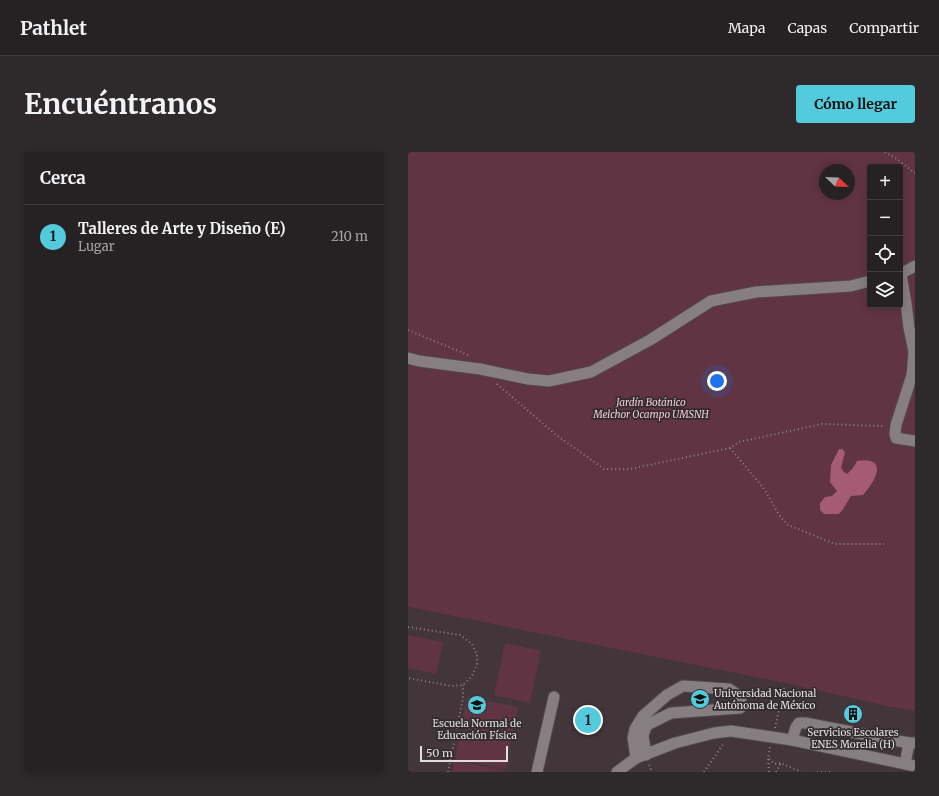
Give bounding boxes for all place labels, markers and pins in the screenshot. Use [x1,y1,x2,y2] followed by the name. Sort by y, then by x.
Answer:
[713,687,816,712] place label: Universidad Nacional Autónoma de México
[689,688,711,710] school or university icon: Universidad Nacional Autónoma de México
[466,694,488,716] school or university icon: Escuela Normal de Educación Física
[842,703,864,725] building icon: Servicios Escolares ENES Morelia (H)
[575,705,601,735] pin: 1
[433,717,521,742] place label: Escuela Normal de Educación Física
[807,726,899,751] place label: Servicios Escolares ENES Morelia (H)

